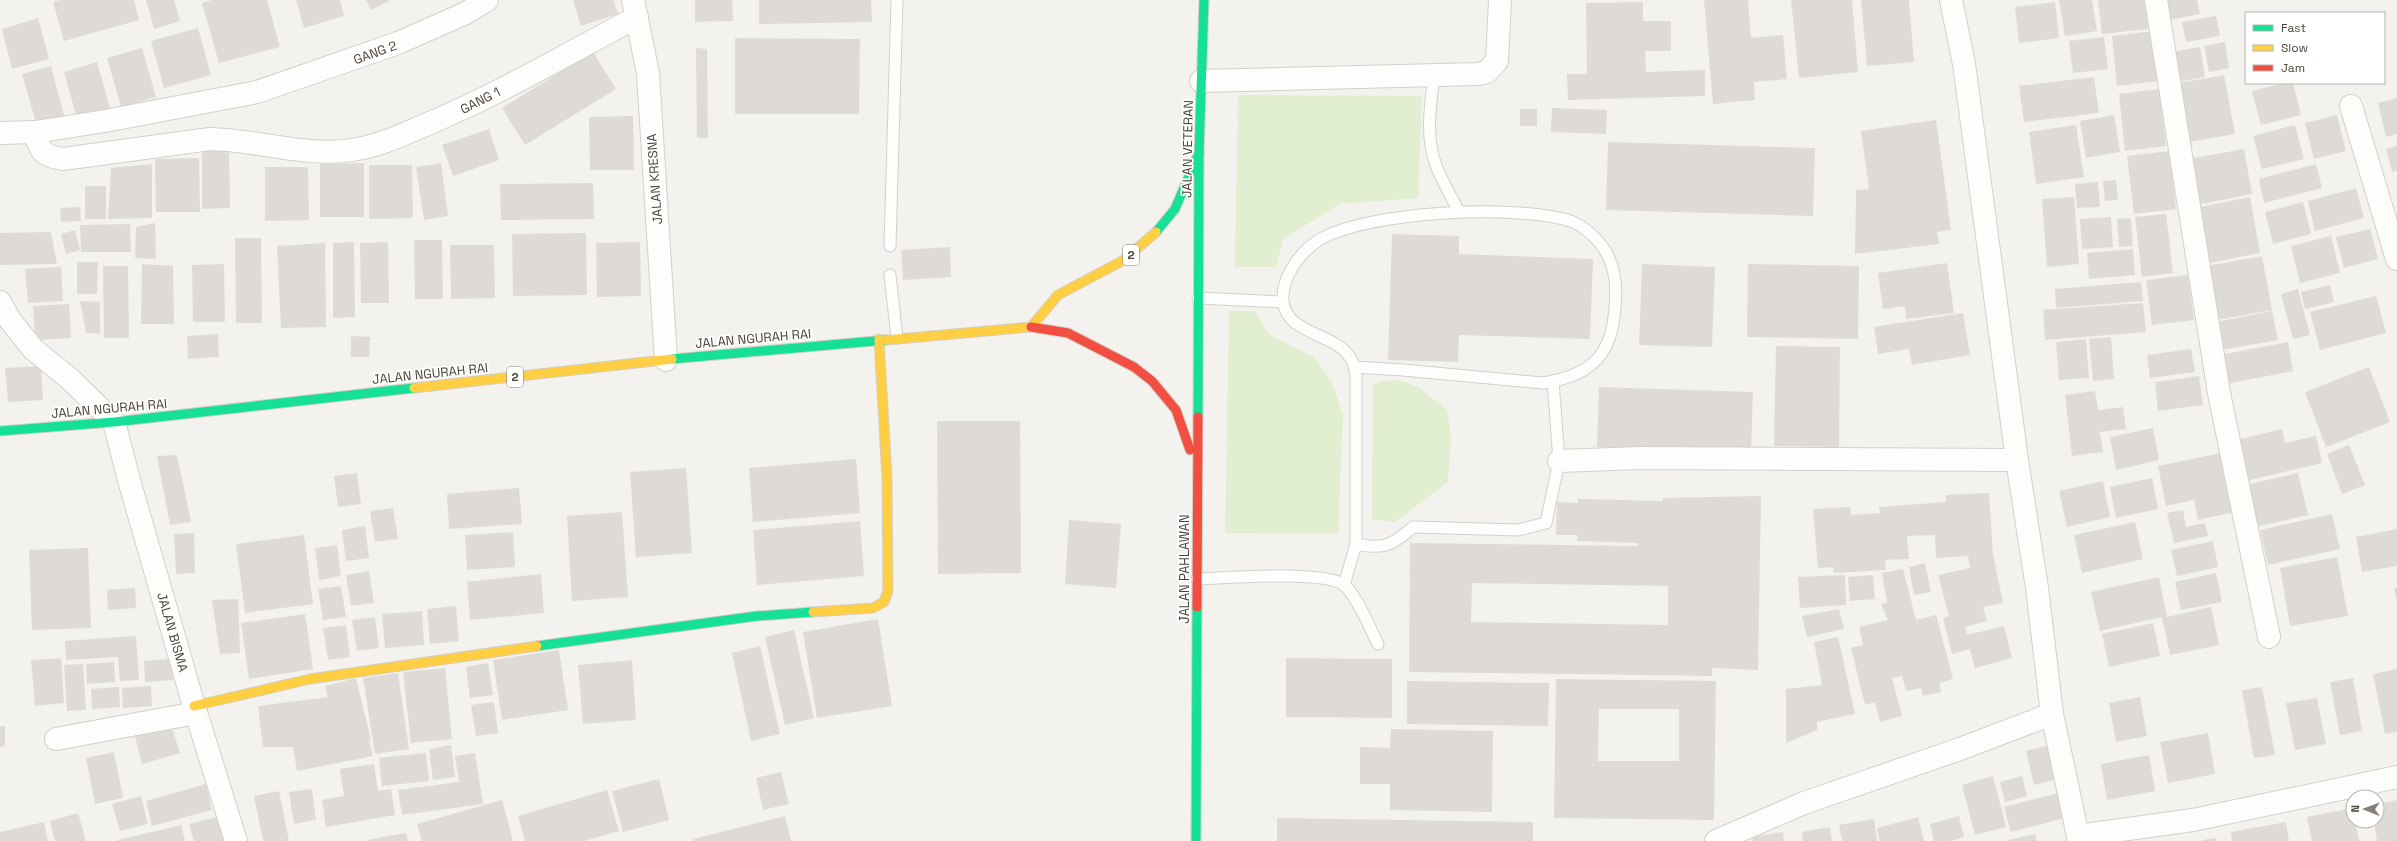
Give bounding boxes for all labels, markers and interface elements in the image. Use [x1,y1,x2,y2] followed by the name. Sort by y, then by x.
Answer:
[2245,12,2385,84] legend
[2281,20,2306,36] text: Fast
[351,37,399,68] street label: GANG 2
[2281,40,2308,56] text: Slow
[2281,60,2305,76] text: Jam
[457,83,503,118] street label: GANG 1
[1178,100,1197,198] street label: JALAN VETERAN
[643,133,666,225] street label: JALAN KRESNA
[1123,245,1139,265] road number: 2
[694,325,812,352] street label: JALAN NGURAH RAI
[371,359,489,388] street label: JALAN NGURAH RAI
[507,367,523,387] road number: 2
[50,395,168,422] street label: JALAN NGURAH RAI
[1176,514,1193,624] street label: JALAN PAHLAWAN
[153,590,192,674] street label: JALAN BISMA
[2345,789,2385,829] north arrow
[2348,805,2362,813] text: N

